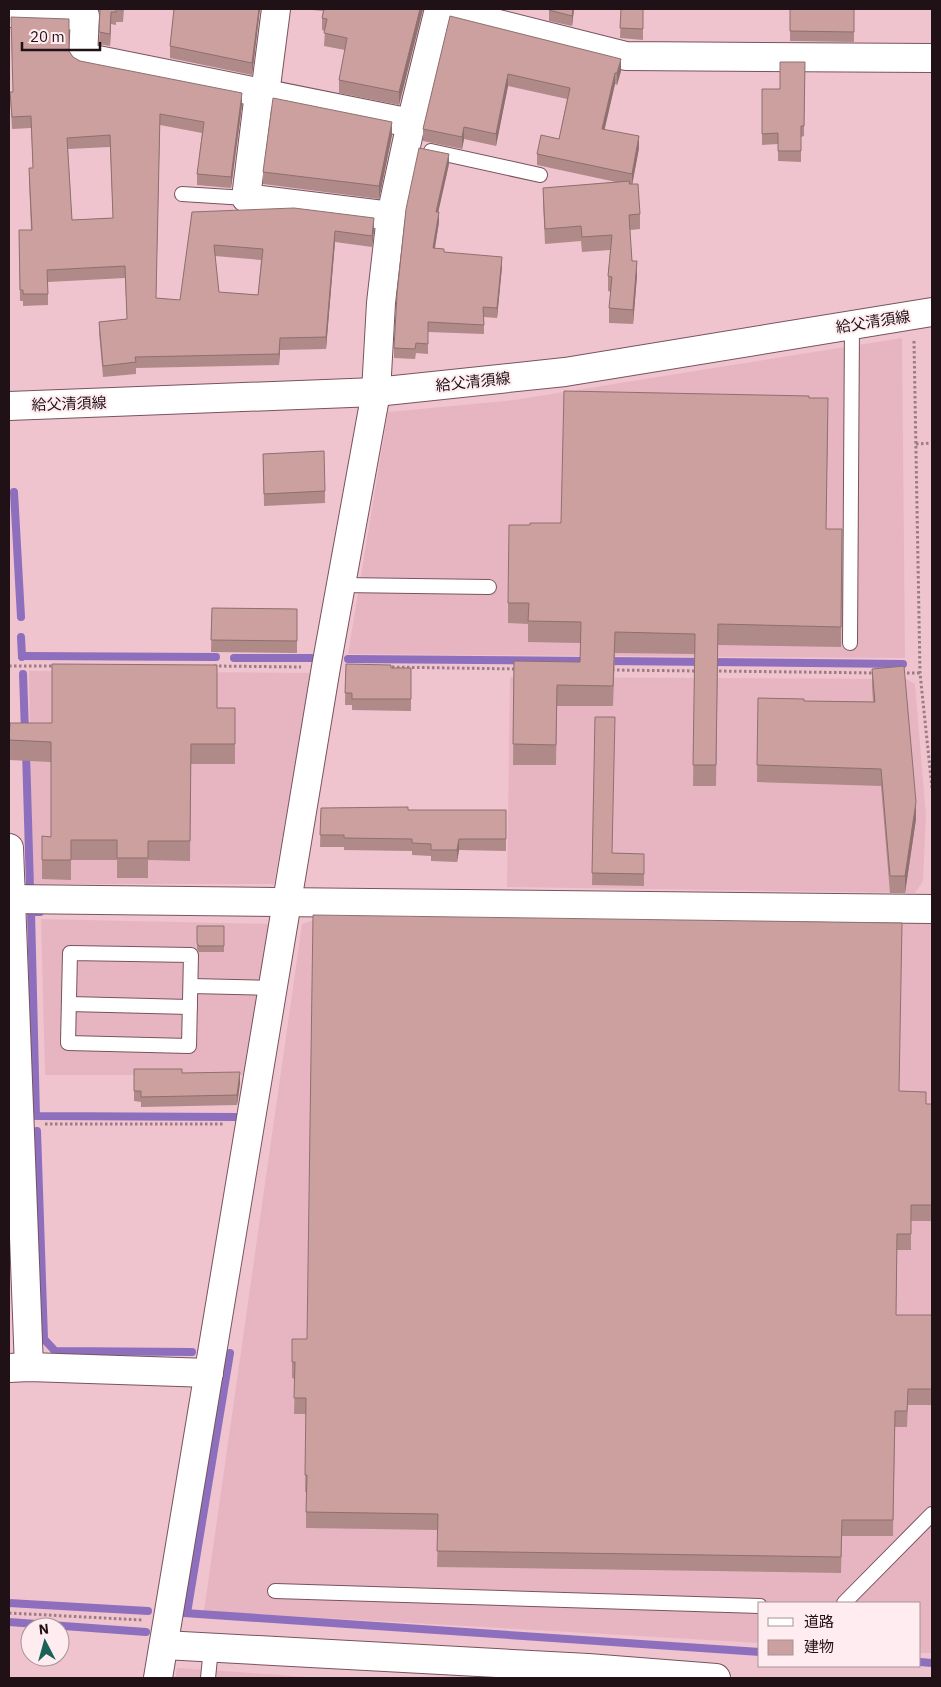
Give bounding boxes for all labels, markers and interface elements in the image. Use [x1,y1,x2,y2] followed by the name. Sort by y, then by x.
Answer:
[22,20,100,52] scale bar
[30,27,65,46] text: 20 m
[834,306,911,337] street label: 給父清須線
[435,368,511,395] street label: 給父清須線
[31,393,107,414] street label: 給父清須線
[758,1602,921,1667] legend
[804,1612,834,1631] text: 道路
[20,1617,70,1667] north arrow
[38,1620,50,1639] text: N
[804,1637,834,1656] text: 建物

